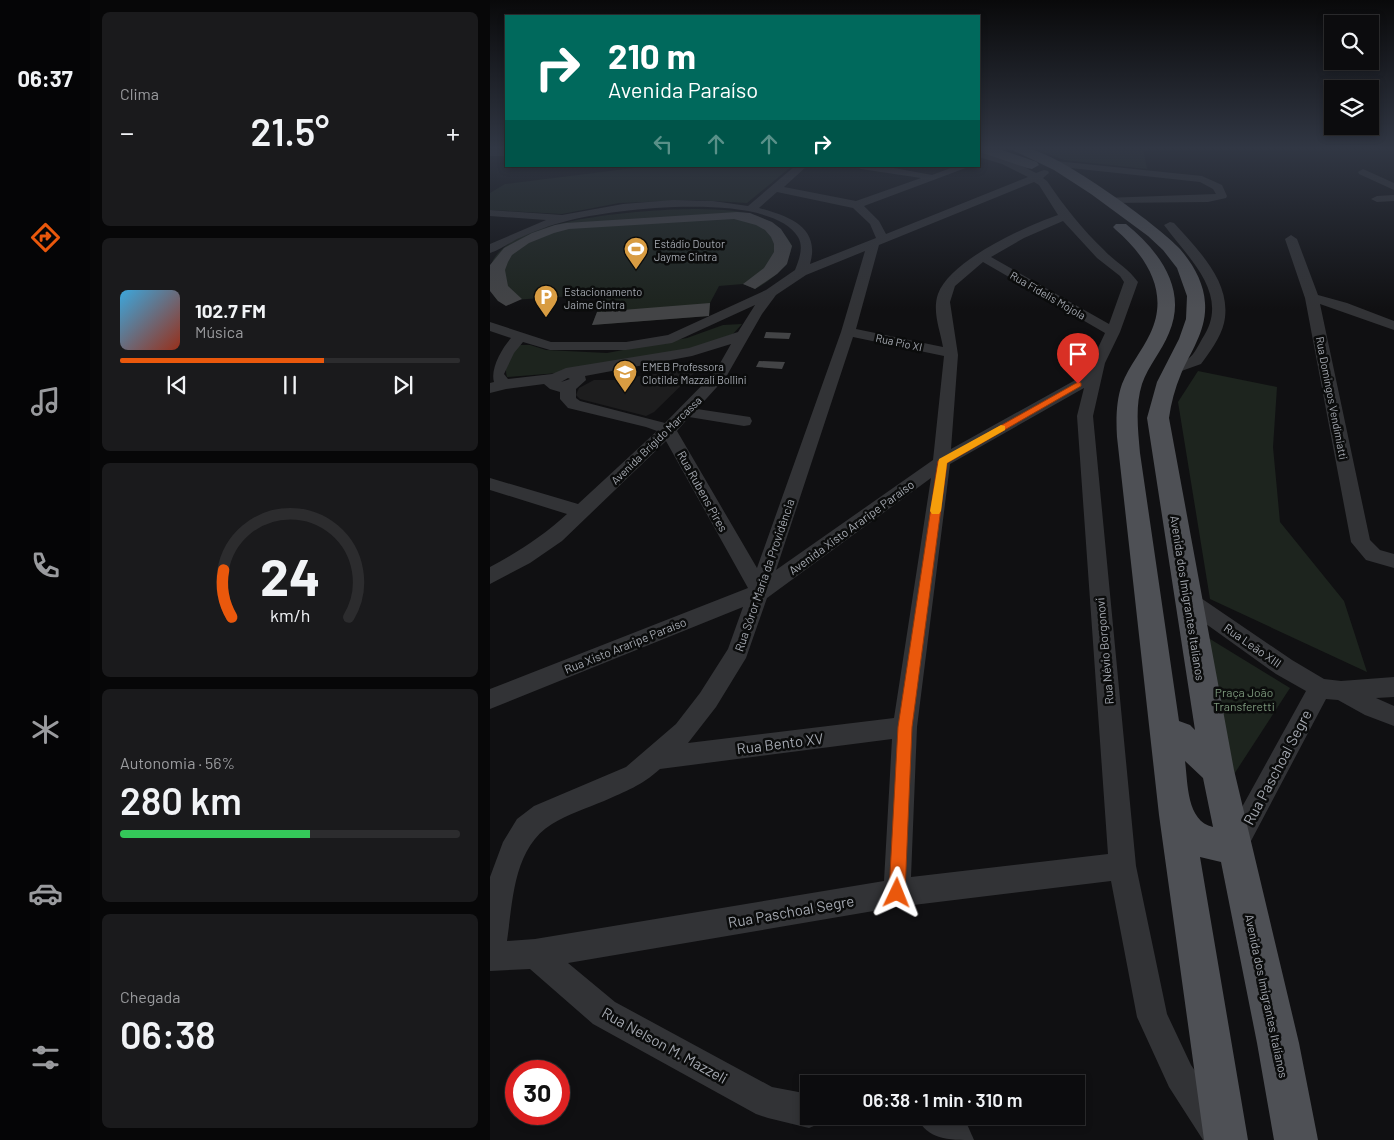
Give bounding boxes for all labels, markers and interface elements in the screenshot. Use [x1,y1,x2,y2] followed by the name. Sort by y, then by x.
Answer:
[1324,15,1379,135] map controls
[1324,15,1379,70] button: search
[608,34,696,76] text: 210 m
[525,35,590,100] icon: right
[17,65,73,91] text: 06:37
[608,76,758,102] text: Avenida Paraíso
[1324,80,1379,135] button: layers
[120,84,159,103] text: Clima
[251,108,329,154] text: 21.5°
[120,115,134,149] text: −
[446,115,460,149] text: +
[649,130,677,158] icon: left
[702,130,730,158] icon: ahead
[755,130,783,158] icon: ahead
[808,130,836,158] icon: right
[28,220,63,255] icon: directions
[623,236,649,270] sports icon: Estádio Doutor Jayme Cintra
[654,237,725,263] place label: Estádio Doutor Jayme Cintra
[1008,268,1088,322] street label: Rua Fidelis Mojola
[533,284,559,318] parking icon: Estacionamento Jaime Cintra
[564,285,642,311] place label: Estacionamento Jaime Cintra
[195,299,266,322] text: 102.7 FM
[195,322,243,341] text: Música
[875,331,923,353] street label: Rua Pio XI
[1057,333,1099,384] pin
[1314,335,1350,461] street label: Rua Domingos Vendimiatti
[1064,340,1092,368] icon: arrive
[612,359,638,393] school or university icon: EMEB Professora Clotilde Mazzali Bollini
[642,360,747,386] place label: EMEB Professora Clotilde Mazzali Bollini
[163,371,191,399] icon: previous
[276,371,304,399] icon: pause
[389,371,417,399] icon: next
[28,384,63,419] icon: music
[608,393,704,487] street label: Avenida Brígido Marcassa
[675,448,731,534] street label: Rua Rubens Pires
[786,477,916,577] street label: Avenida Xisto Araripe Paraíso
[731,497,797,653] street label: Rua Sóror Maria da Providência
[1168,514,1208,682] street label: Avenida dos Imigrantes Italianos
[260,544,320,606] text: 24
[28,548,63,583] icon: phone
[1092,597,1116,705] street label: Rua Névio Borgonovi
[270,604,310,626] text: km/h
[562,614,688,676] street label: Rua Xisto Araripe Paraíso
[1222,620,1284,670] street label: Rua Leão XIII
[1213,685,1275,713] park label: Praça João Transferetti
[1239,706,1315,828] street label: Rua Paschoal Segre
[28,712,63,747] icon: climate
[736,729,825,757] street label: Rua Bento XV
[120,753,235,772] text: Autonomia · 56%
[120,777,242,823] text: 280 km
[870,866,922,918] position arrow
[28,876,63,911] icon: car
[726,891,856,931] street label: Rua Paschoal Segre
[1243,913,1291,1079] street label: Avenida dos Imigrantes Italianos
[120,987,180,1006] text: Chegada
[599,1003,731,1087] street label: Rua Nelson M. Mazzeli
[120,1011,216,1057] text: 06:38
[28,1040,63,1075] icon: filters
[505,1060,570,1125] speed limit sign: 30
[862,1088,1023,1111] text: 06:38 · 1 min · 310 m

